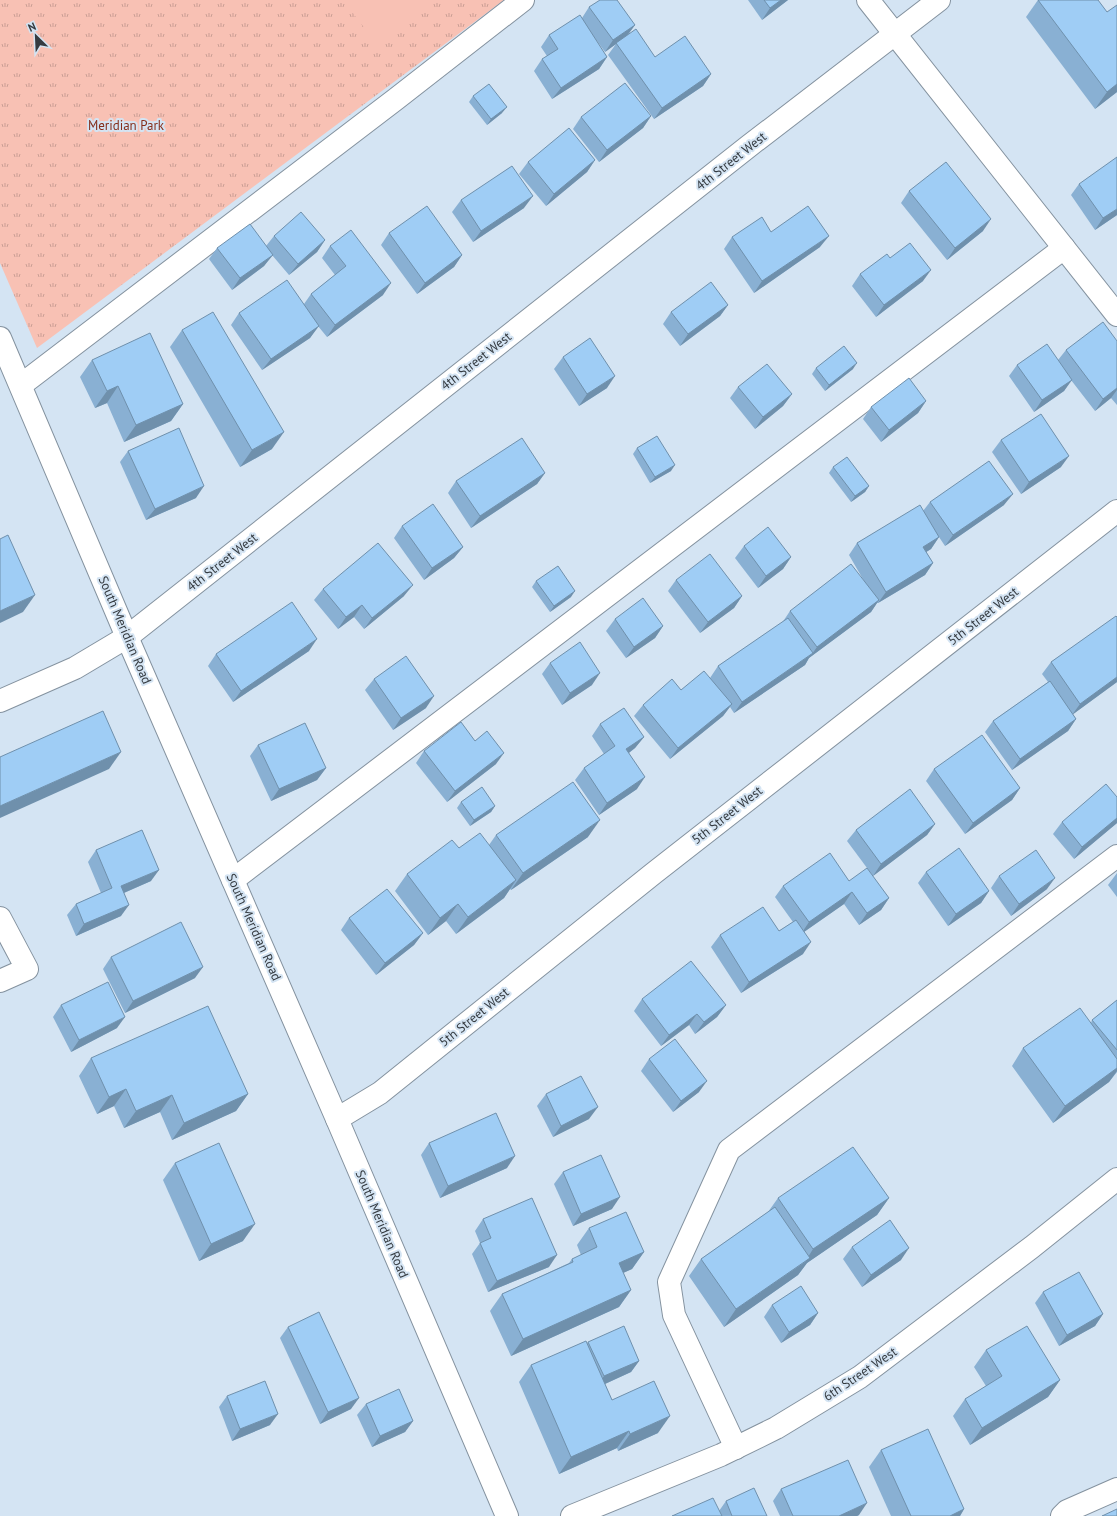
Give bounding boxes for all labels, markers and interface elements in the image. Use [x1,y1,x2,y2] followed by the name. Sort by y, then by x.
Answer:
[16,16,56,56] north arrow
[26,19,38,35] text: N
[88,117,165,134] park label: Meridian Park
[692,128,770,194] street label: 4th Street West
[437,328,515,394] street label: 4th Street West
[183,529,261,595] street label: 4th Street West
[95,573,155,687] street label: South Meridian Road
[944,583,1022,649] street label: 5th Street West
[688,782,766,848] street label: 5th Street West
[223,871,285,983] street label: South Meridian Road
[436,983,513,1050] street label: 5th Street West
[352,1167,412,1281] street label: South Meridian Road
[820,1343,901,1405] street label: 6th Street West

